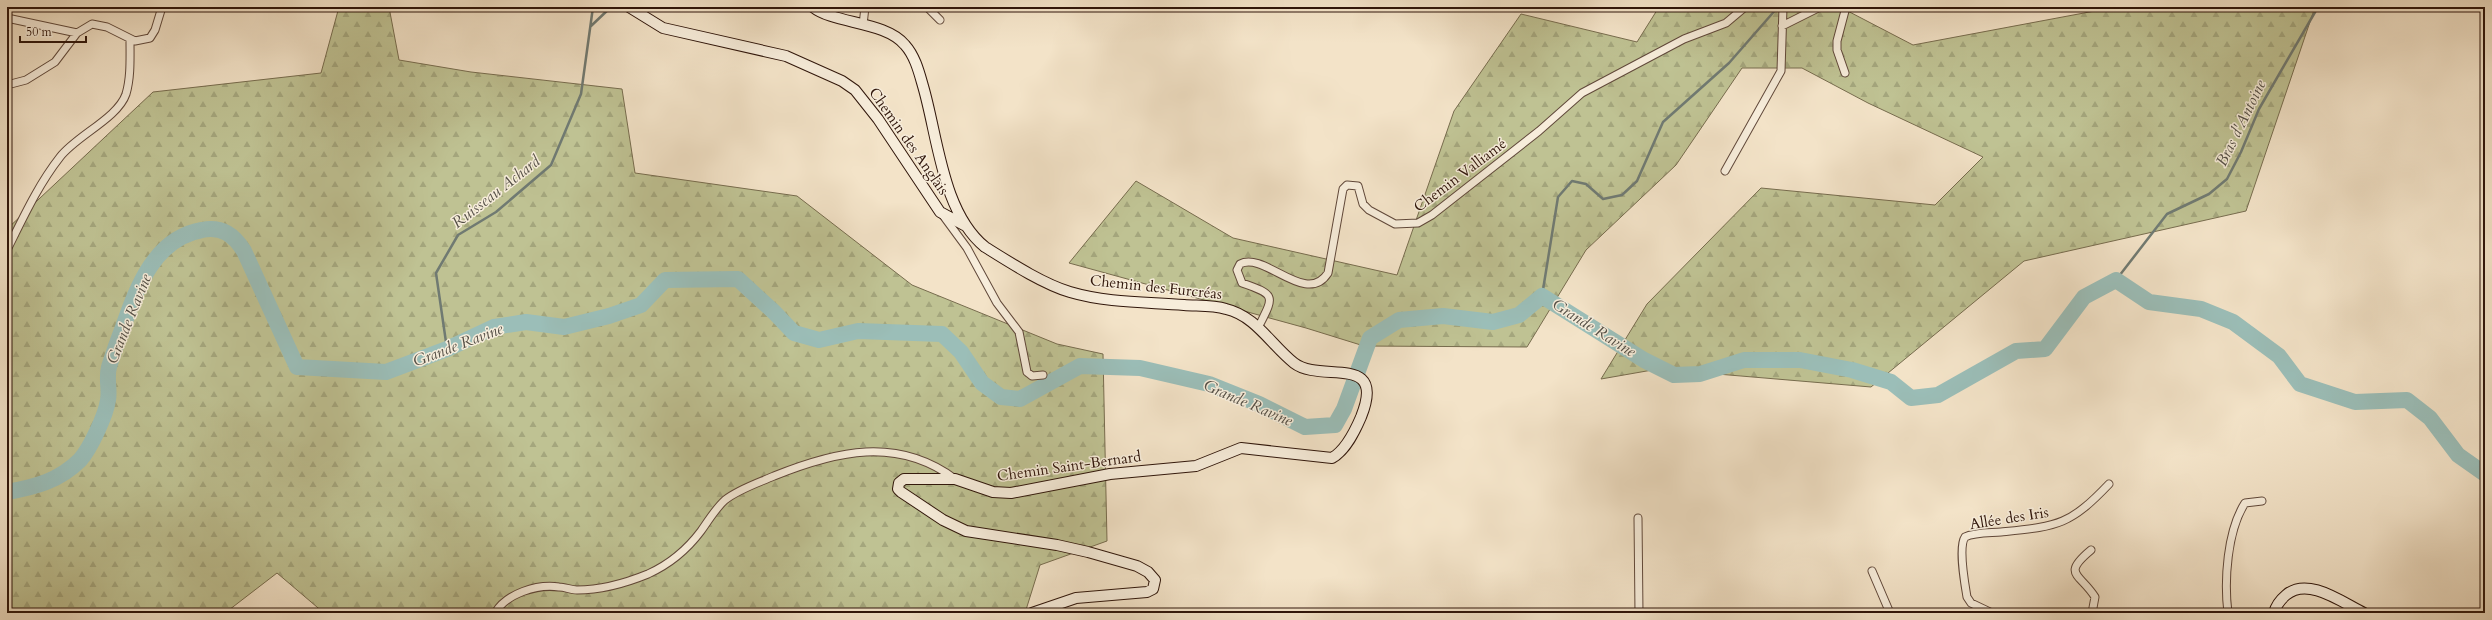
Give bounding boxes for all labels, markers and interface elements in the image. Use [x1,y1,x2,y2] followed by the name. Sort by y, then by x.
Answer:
[20,18,86,44] scale bar
[26,24,53,40] text: 50 m
[2211,75,2272,170] water label: Bras d'Antoine
[864,83,954,199] street label: Chemin des Anglais
[1410,133,1511,216] street label: Chemin Valliamé
[447,150,546,233] water label: Ruisseau Achard
[101,270,157,367] water label: Grande Ravine
[1089,270,1223,304] street label: Chemin des Furcréas
[1548,294,1641,363] water label: Grande Ravine
[410,317,507,372] water label: Grande Ravine
[1200,374,1297,432] water label: Grande Ravine
[996,446,1142,486] street label: Chemin Saint-Bernard
[1968,502,2050,534] street label: Allée des Iris

